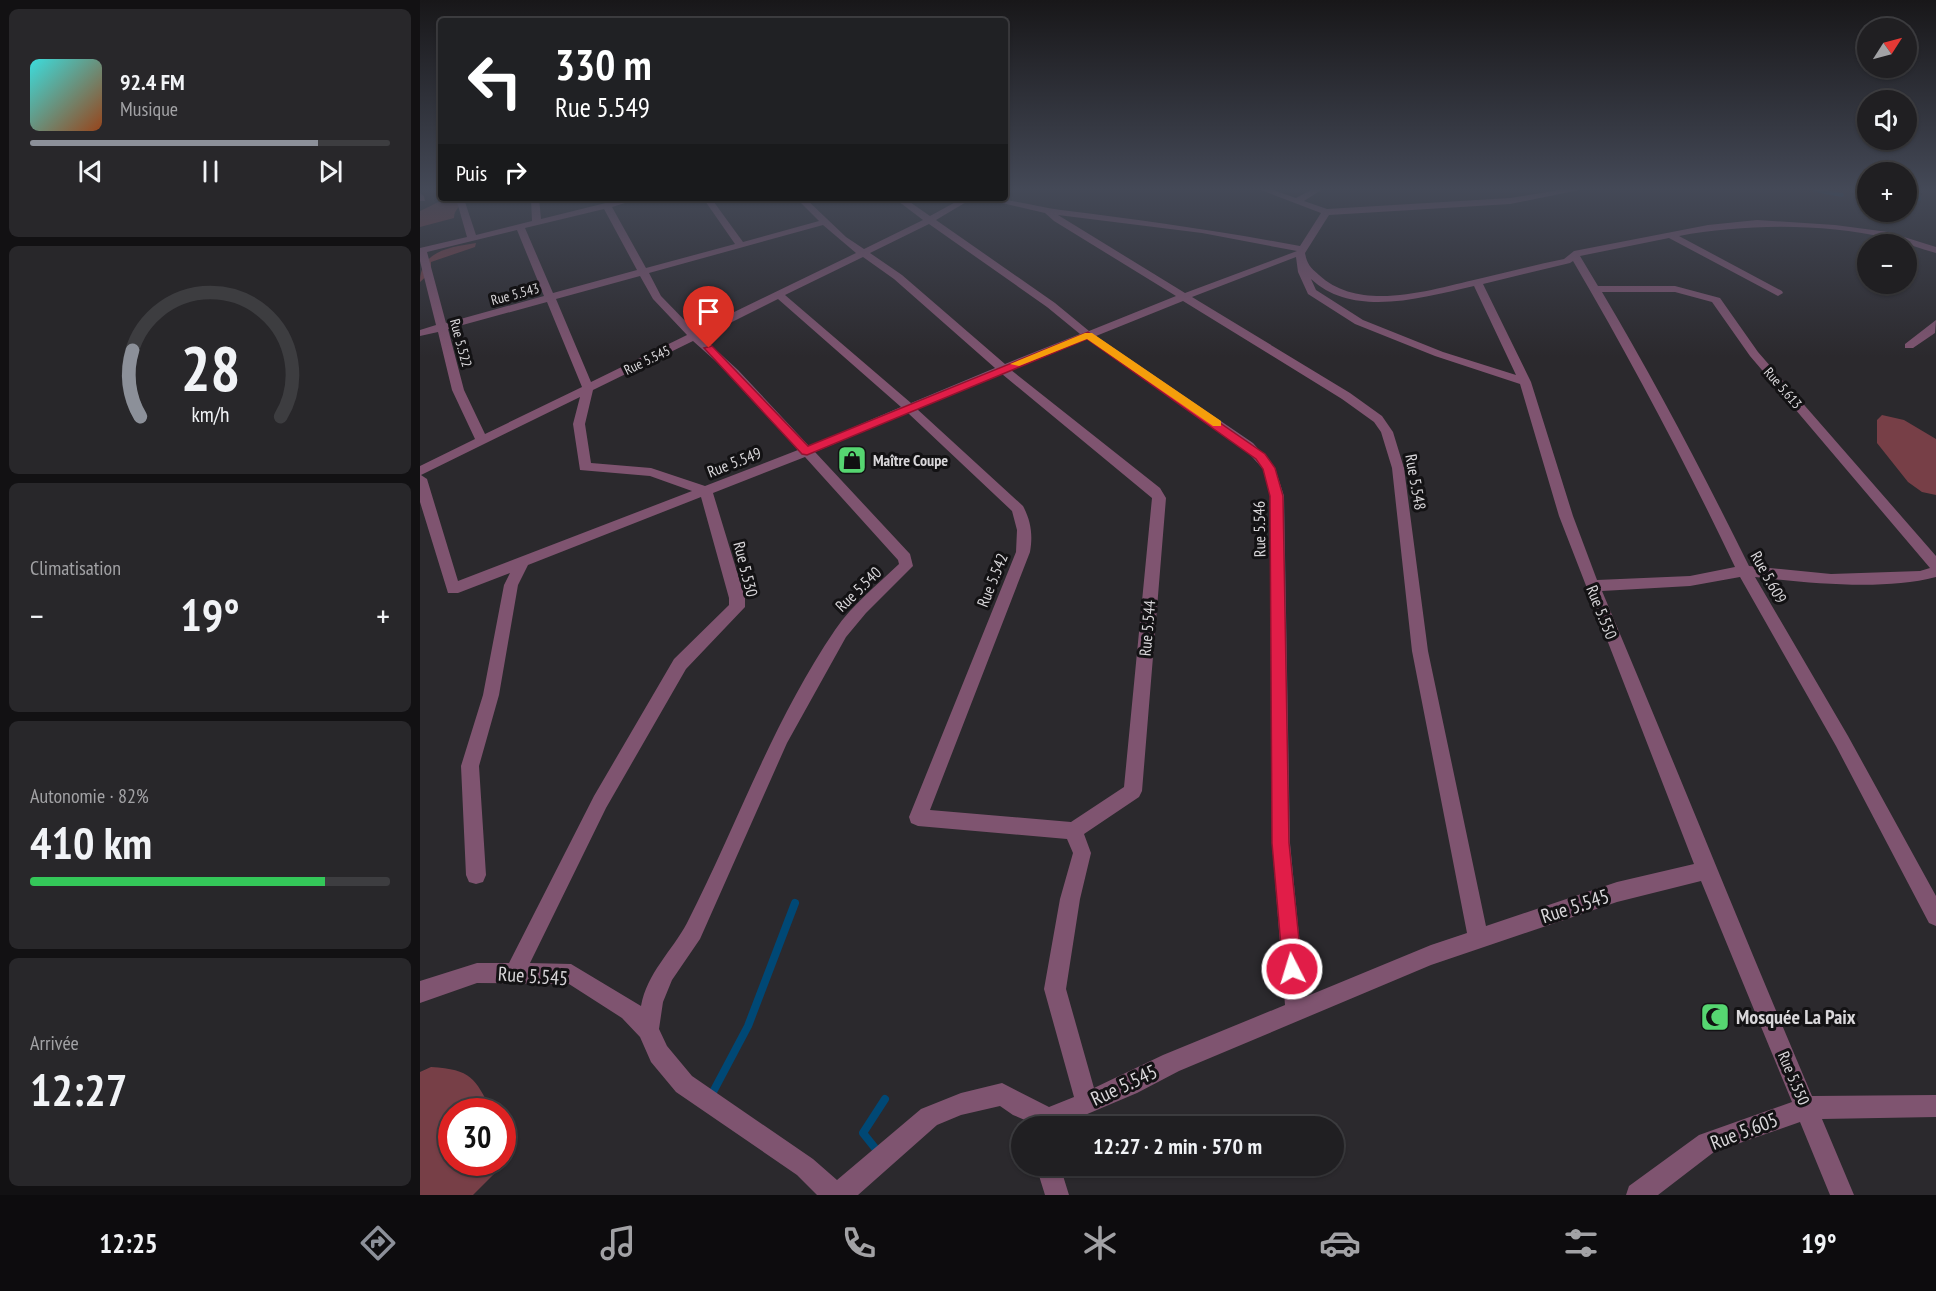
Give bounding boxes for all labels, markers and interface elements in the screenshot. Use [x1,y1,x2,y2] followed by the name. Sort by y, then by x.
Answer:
[1857,18,1917,78] north arrow
[1857,18,1917,294] map controls
[555,37,652,92] text: 330 m
[456,42,534,120] icon: left
[120,68,185,96] text: 92.4 FM
[555,90,650,124] text: Rue 5.549
[1857,90,1917,150] button: sound
[120,96,178,122] text: Musique
[74,155,107,188] icon: previous
[194,155,227,188] icon: pause
[314,155,347,188] icon: next
[499,156,532,189] icon: right
[456,159,487,187] text: Puis
[1857,162,1917,222] button: +
[1857,234,1917,294] button: −
[489,279,541,309] street label: Rue 5.543
[683,286,734,348] pin
[692,295,725,328] icon: arrive
[446,317,476,369] street label: Rue 5.522
[180,327,240,408] text: 28
[621,341,673,379] street label: Rue 5.545
[1760,364,1806,412] street label: Rue 5.613
[191,401,229,429] text: km/h
[704,443,764,481] street label: Rue 5.549
[836,444,868,476] shop icon: Maître Coupe
[873,450,948,470] place label: Maître Coupe
[1401,453,1431,511] street label: Rue 5.548
[1249,501,1269,557] street label: Rue 5.546
[729,539,763,599] street label: Rue 5.530
[1747,548,1791,606] street label: Rue 5.609
[972,550,1012,610] street label: Rue 5.542
[30,555,121,581] text: Climatisation
[831,562,885,616] street label: Rue 5.540
[1582,582,1622,642] street label: Rue 5.550
[180,585,240,643] text: 19°
[30,594,44,637] text: −
[376,594,390,637] text: +
[1135,599,1159,657] street label: Rue 5.544
[30,783,149,809] text: Autonomie · 82%
[30,813,152,871] text: 410 km
[1538,883,1612,929] street label: Rue 5.545
[1260,937,1324,1001] position arrow
[497,961,569,991] street label: Rue 5.545
[1699,1001,1731,1033] mosque icon: Mosquée La Paix
[1736,1004,1856,1030] place label: Mosquée La Paix
[30,1030,79,1056] text: Arrivée
[1774,1048,1814,1108] street label: Rue 5.550
[1087,1058,1161,1112] street label: Rue 5.545
[30,1060,127,1118] text: 12:27
[438,1098,516,1176] speed limit sign: 30
[1707,1106,1781,1156] street label: Rue 5.605
[1093,1132,1262,1160] text: 12:27 · 2 min · 570 m
[357,1222,399,1264] icon: directions
[597,1222,639,1264] icon: music
[838,1222,880,1264] icon: phone
[1079,1222,1121,1264] icon: climate
[1319,1222,1361,1264] icon: car
[1560,1222,1602,1264] icon: filters
[99,1226,158,1260] text: 12:25
[1801,1226,1837,1260] text: 19°

